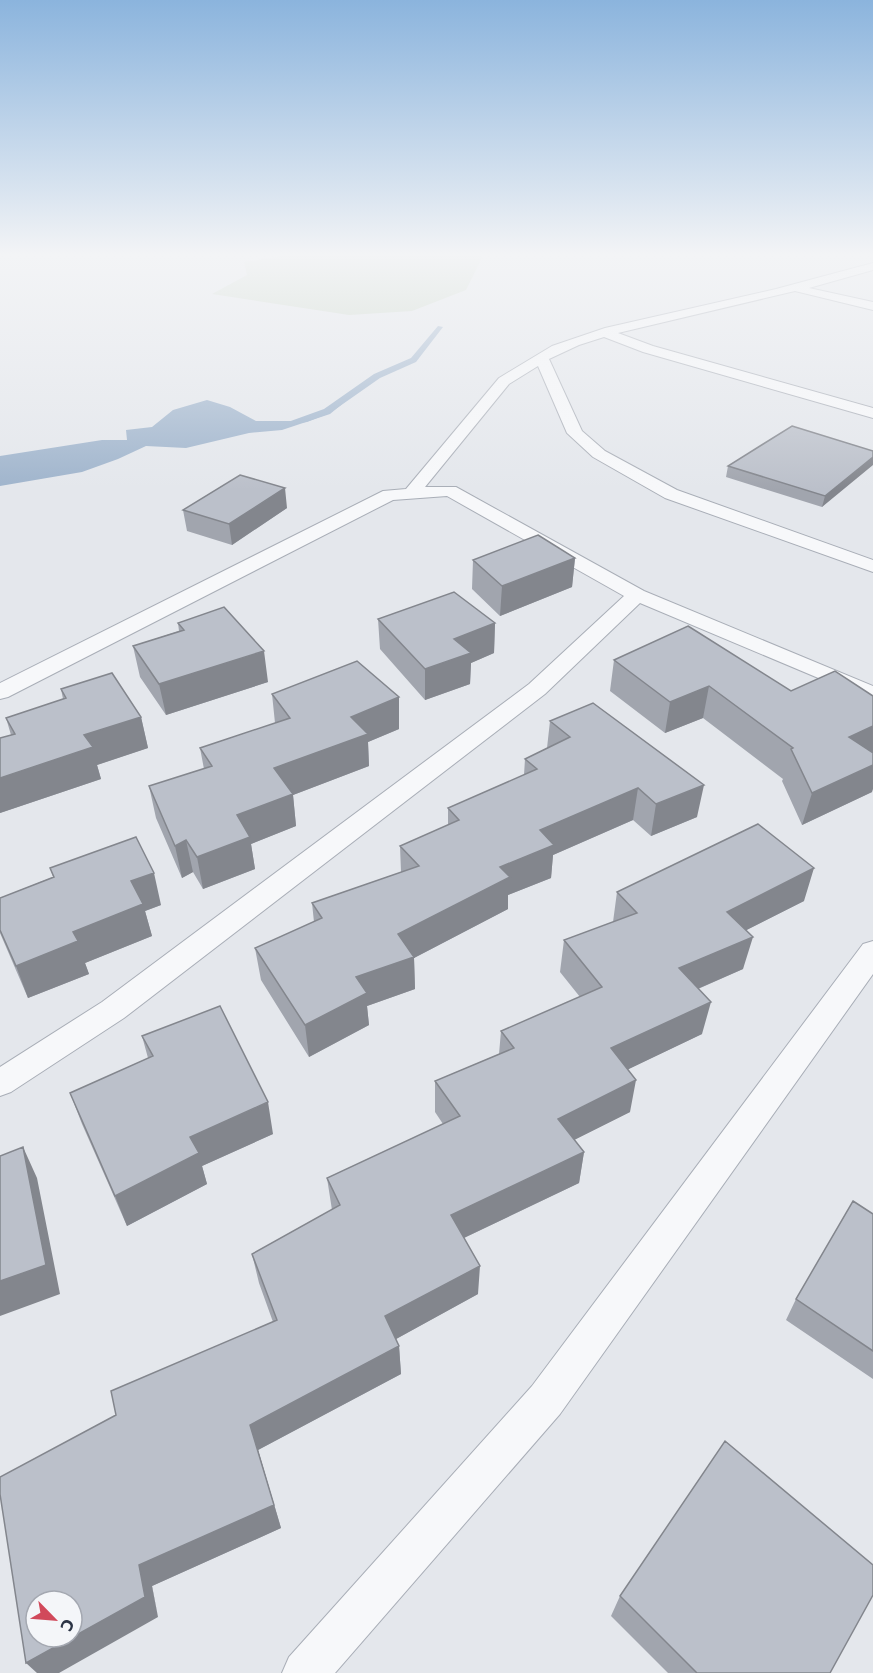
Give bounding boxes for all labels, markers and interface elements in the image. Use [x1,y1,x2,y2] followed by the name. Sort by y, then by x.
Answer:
[24,1589,84,1649] north arrow
[57,1617,79,1635] text: С

